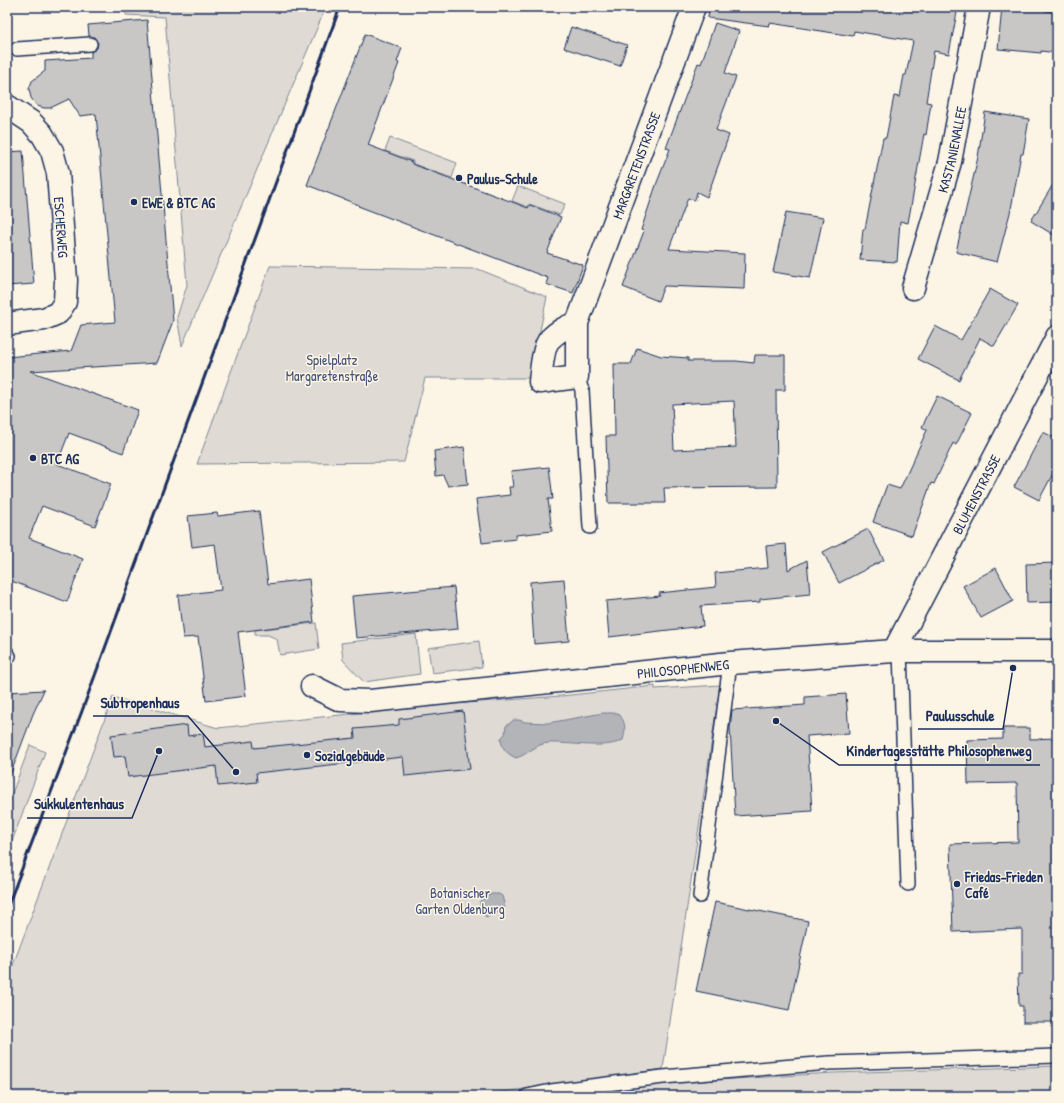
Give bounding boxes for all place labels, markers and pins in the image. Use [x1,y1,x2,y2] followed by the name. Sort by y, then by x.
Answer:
[467,169,538,188] place label: Paulus-Schule
[454,173,464,183] marker: Paulus-Schule
[142,193,215,212] place label: EWE & BTC AG
[129,197,139,207] marker: EWE & BTC AG
[41,449,79,468] place label: BTC AG
[28,453,38,463] marker: BTC AG
[93,689,188,716] callout: Subtropenhaus
[918,702,1003,729] callout: Paulusschule
[839,738,1040,765] callout: Kindertagesstätte Philosophenweg
[315,746,386,767] place label: Sozialgebäude
[302,750,312,760] marker: Sozialgebäude
[27,791,132,818] callout: Sukkulentenhaus
[964,867,1043,902] place label: Friedas-Frieden Café
[952,879,962,889] marker: Friedas-Frieden Café

